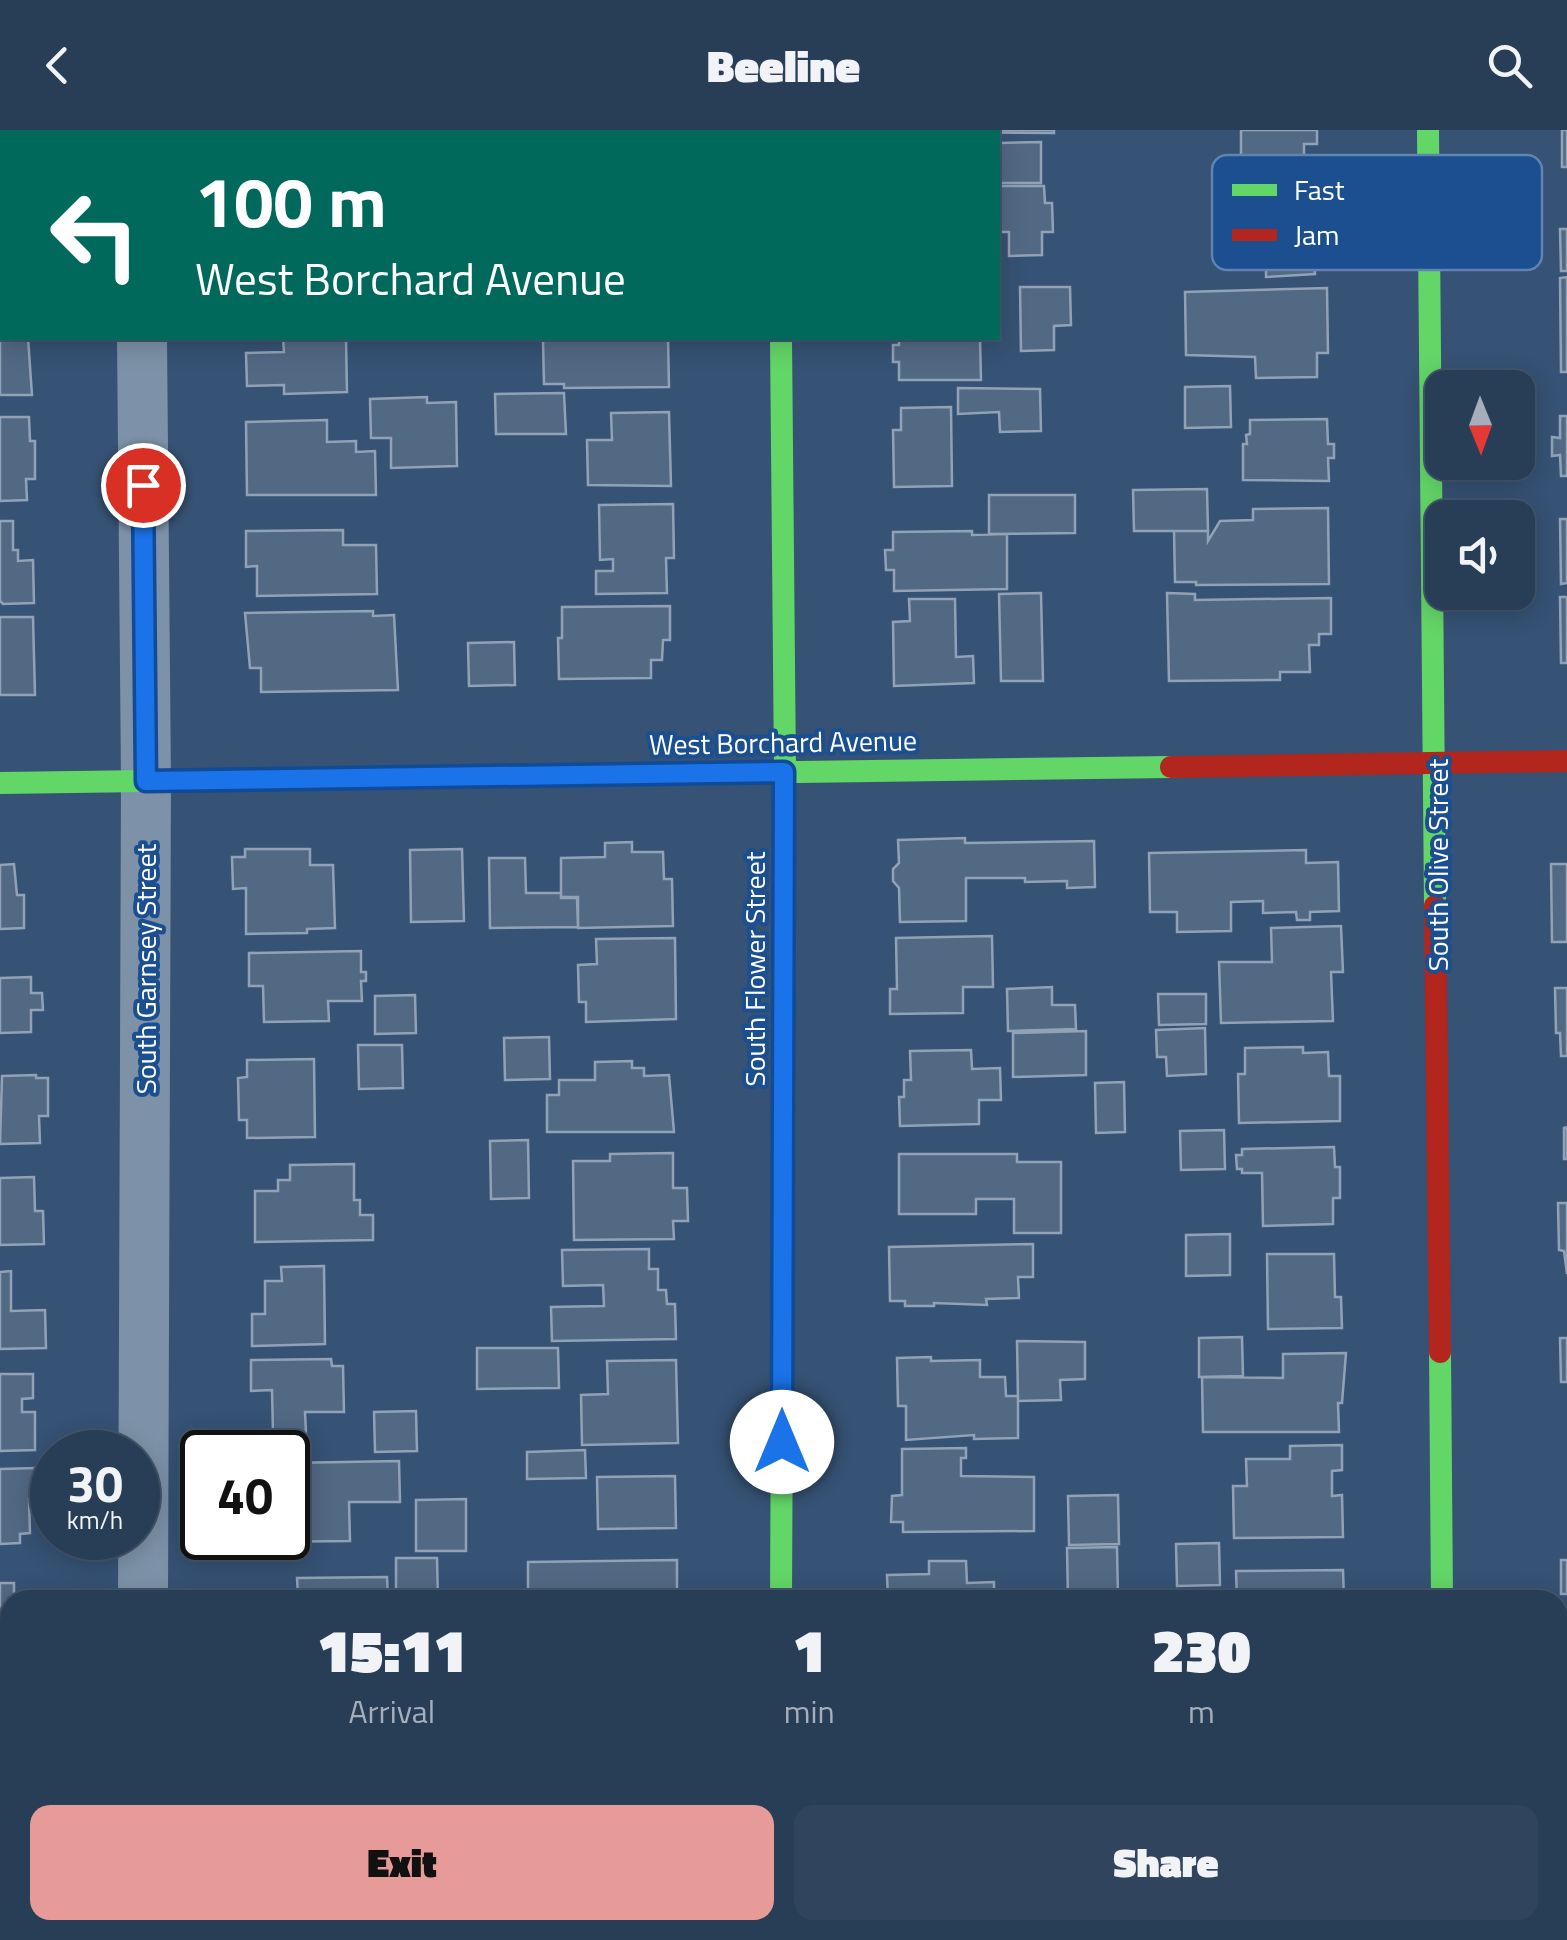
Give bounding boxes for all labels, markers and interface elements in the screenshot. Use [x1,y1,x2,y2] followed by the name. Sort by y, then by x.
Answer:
[707,31,860,99] text: Beeline
[30,38,85,93] icon: back
[1482,38,1537,93] icon: search
[195,148,387,254] text: 100 m
[1212,155,1542,270] legend
[1294,168,1345,211] text: Fast
[30,170,160,300] icon: left
[1294,213,1340,256] text: Jam
[195,244,626,312] text: West Borchard Avenue
[1425,370,1535,480] north arrow
[1425,370,1535,610] map controls
[101,443,186,528] pin
[116,458,171,513] icon: arrive
[1425,500,1535,610] button: sound
[649,718,917,766] street label: West Borchard Avenue
[1416,759,1459,971] street label: South Olive Street
[124,844,167,1094] street label: South Garnsey Street
[733,851,776,1087] street label: South Flower Street
[730,1390,834,1494] position arrow
[180,1430,310,1560] speed limit sign: 40
[67,1445,123,1521] text: 30
[67,1501,123,1539] text: km/h
[317,1604,466,1695] text: 15:11
[793,1604,826,1695] text: 1
[1152,1604,1251,1695] text: 230
[348,1687,435,1735] text: Arrival
[784,1687,835,1735] text: min
[1188,1687,1215,1735] text: m
[30,1805,774,1920] button: Exit
[794,1805,1538,1920] button: Share

